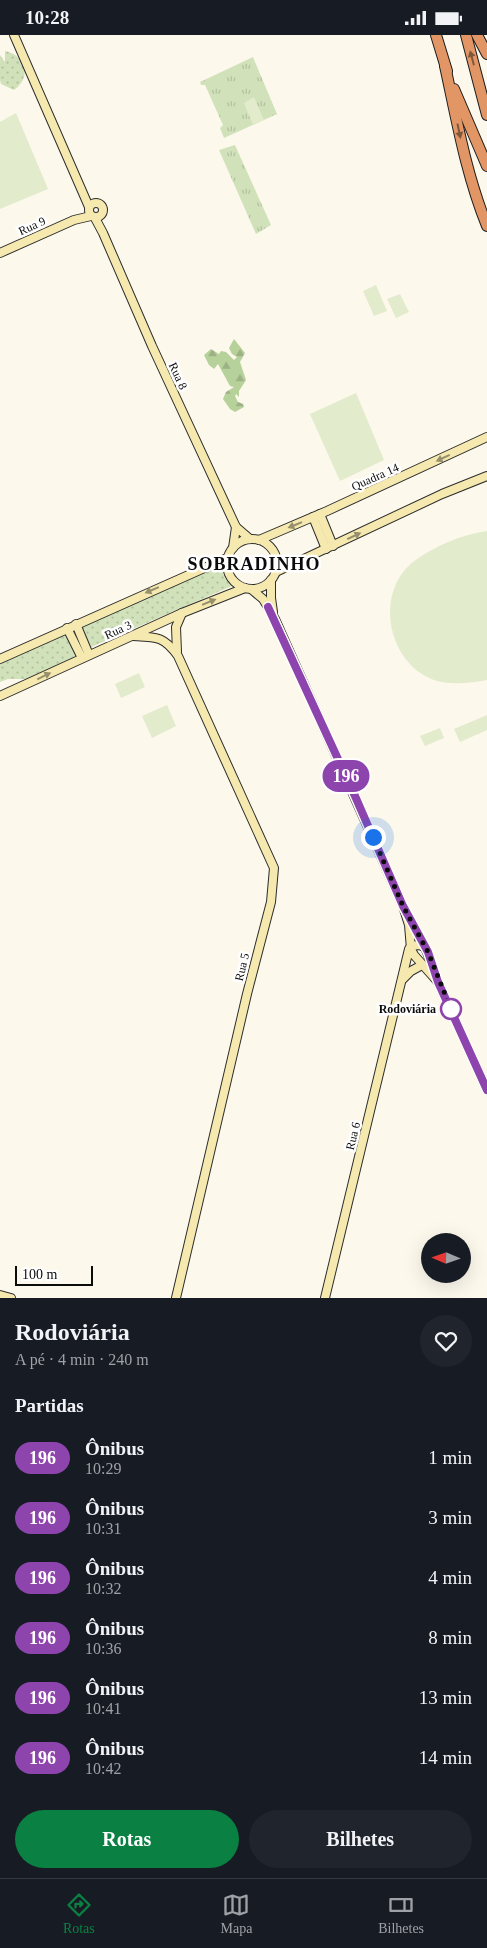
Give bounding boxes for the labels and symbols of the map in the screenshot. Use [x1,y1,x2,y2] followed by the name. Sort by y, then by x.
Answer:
[468,51,476,66] one-way arrow
[455,124,463,140] one-way arrow
[16,214,48,238] street label: Rua 9
[166,360,190,392] street label: Rua 8
[436,454,450,462] one-way arrow
[349,460,401,494] street label: Quadra 14
[288,521,302,529] one-way arrow
[347,532,361,540] one-way arrow
[187,554,321,574] district label: SOBRADINHO
[145,587,159,595] one-way arrow
[202,598,216,606] one-way arrow
[102,618,134,642] street label: Rua 3
[37,672,51,680] one-way arrow
[317,760,375,792] line badge: 196
[361,825,386,850] your location
[232,952,252,982] street label: Rua 5
[440,998,462,1020] marker: Rodoviária
[379,1002,436,1016] place label: Rodoviária
[343,1121,363,1151] street label: Rua 6
[421,1233,471,1283] north arrow
[15,1263,92,1286] scale bar

